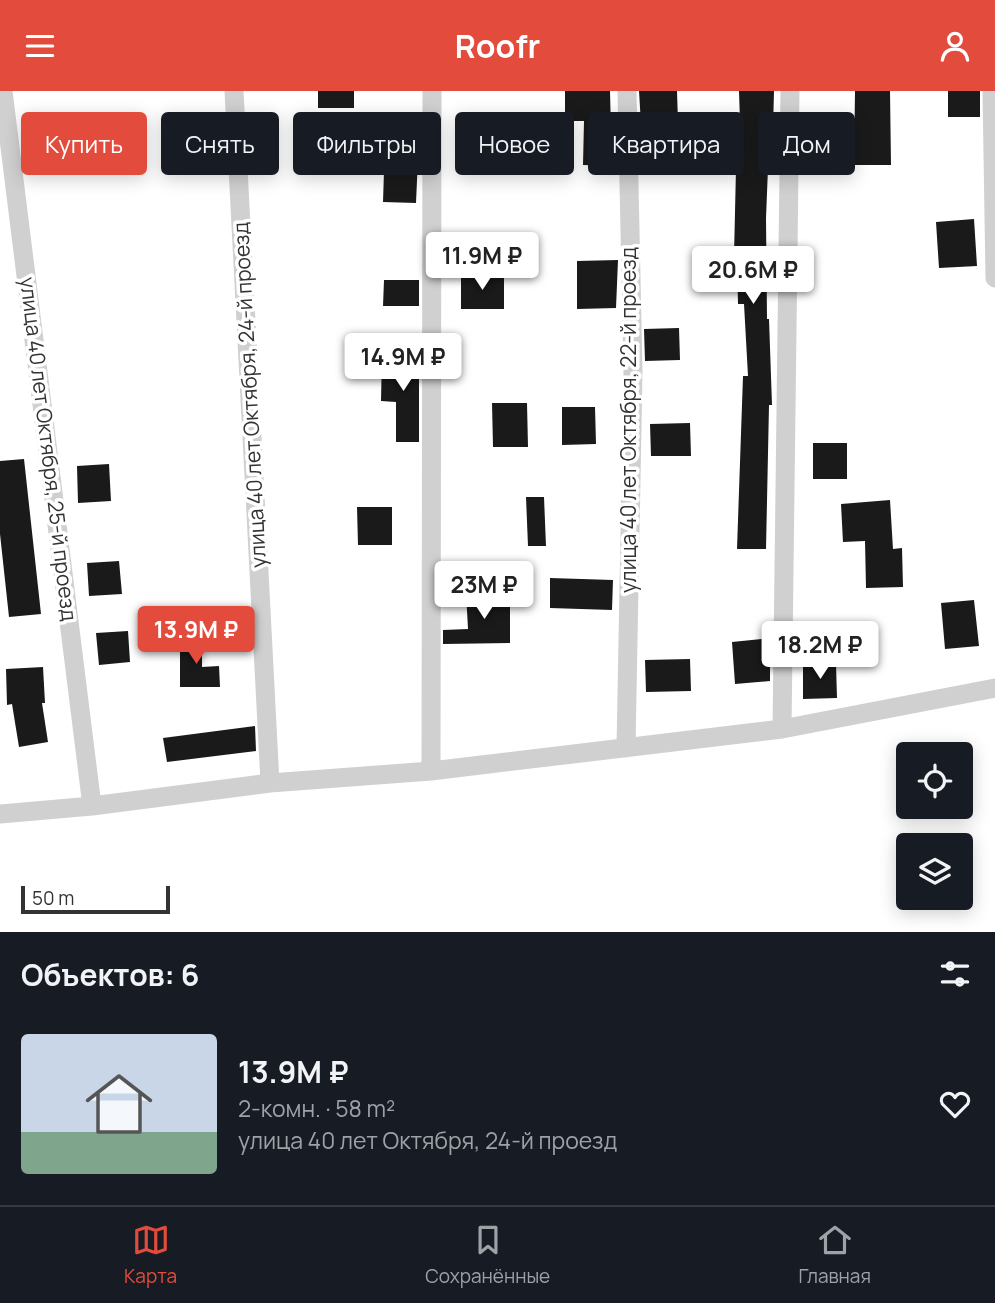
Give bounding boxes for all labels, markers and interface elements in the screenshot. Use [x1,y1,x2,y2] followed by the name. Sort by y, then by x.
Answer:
[455,24,540,68] text: Roofr
[21,27,59,65] icon: menu
[936,27,974,65] icon: person
[21,112,147,175] chip: Купить
[161,112,279,175] chip: Снять
[293,112,441,175] chip: Фильтры
[455,112,574,175] chip: Новое
[588,112,744,175] chip: Квартира
[758,112,855,175] chip: Дом
[226,221,272,569] street label: улица 40 лет Октября, 24-й проезд
[417,233,547,292] pin: 11.9M ₽
[442,239,522,271] text: 11.9M ₽
[614,247,642,593] street label: улица 40 лет Октября, 22-й проезд
[688,247,818,306] pin: 20.6M ₽
[708,253,798,285] text: 20.6M ₽
[14,275,84,622] street label: улица 40 лет Октября, 25-й проезд
[338,334,468,393] pin: 14.9M ₽
[361,340,445,372] text: 14.9M ₽
[435,561,533,621] pin: 23M ₽
[450,568,518,600] text: 23M ₽
[131,607,261,666] pin: 13.9M ₽
[154,613,238,645] text: 13.9M ₽
[755,621,885,681] pin: 18.2M ₽
[778,628,862,660] text: 18.2M ₽
[896,742,973,910] map controls
[896,742,973,819] button: locate
[896,833,973,910] button: layers
[21,883,170,915] scale bar
[32,885,74,911] text: 50 m
[21,954,199,995] text: Объектов: 6
[936,955,974,993] icon: filters
[238,1051,349,1092] text: 13.9M ₽
[77,1062,161,1146] icon: home
[936,1085,974,1123] icon: heart
[238,1092,395,1124] text: 2-комн. · 58 m²
[238,1124,617,1156] text: улица 40 лет Октября, 24-й проезд
[124,1221,177,1289] tab: Карта
[425,1221,550,1289] tab: Сохранённые
[798,1221,871,1289] tab: Главная

